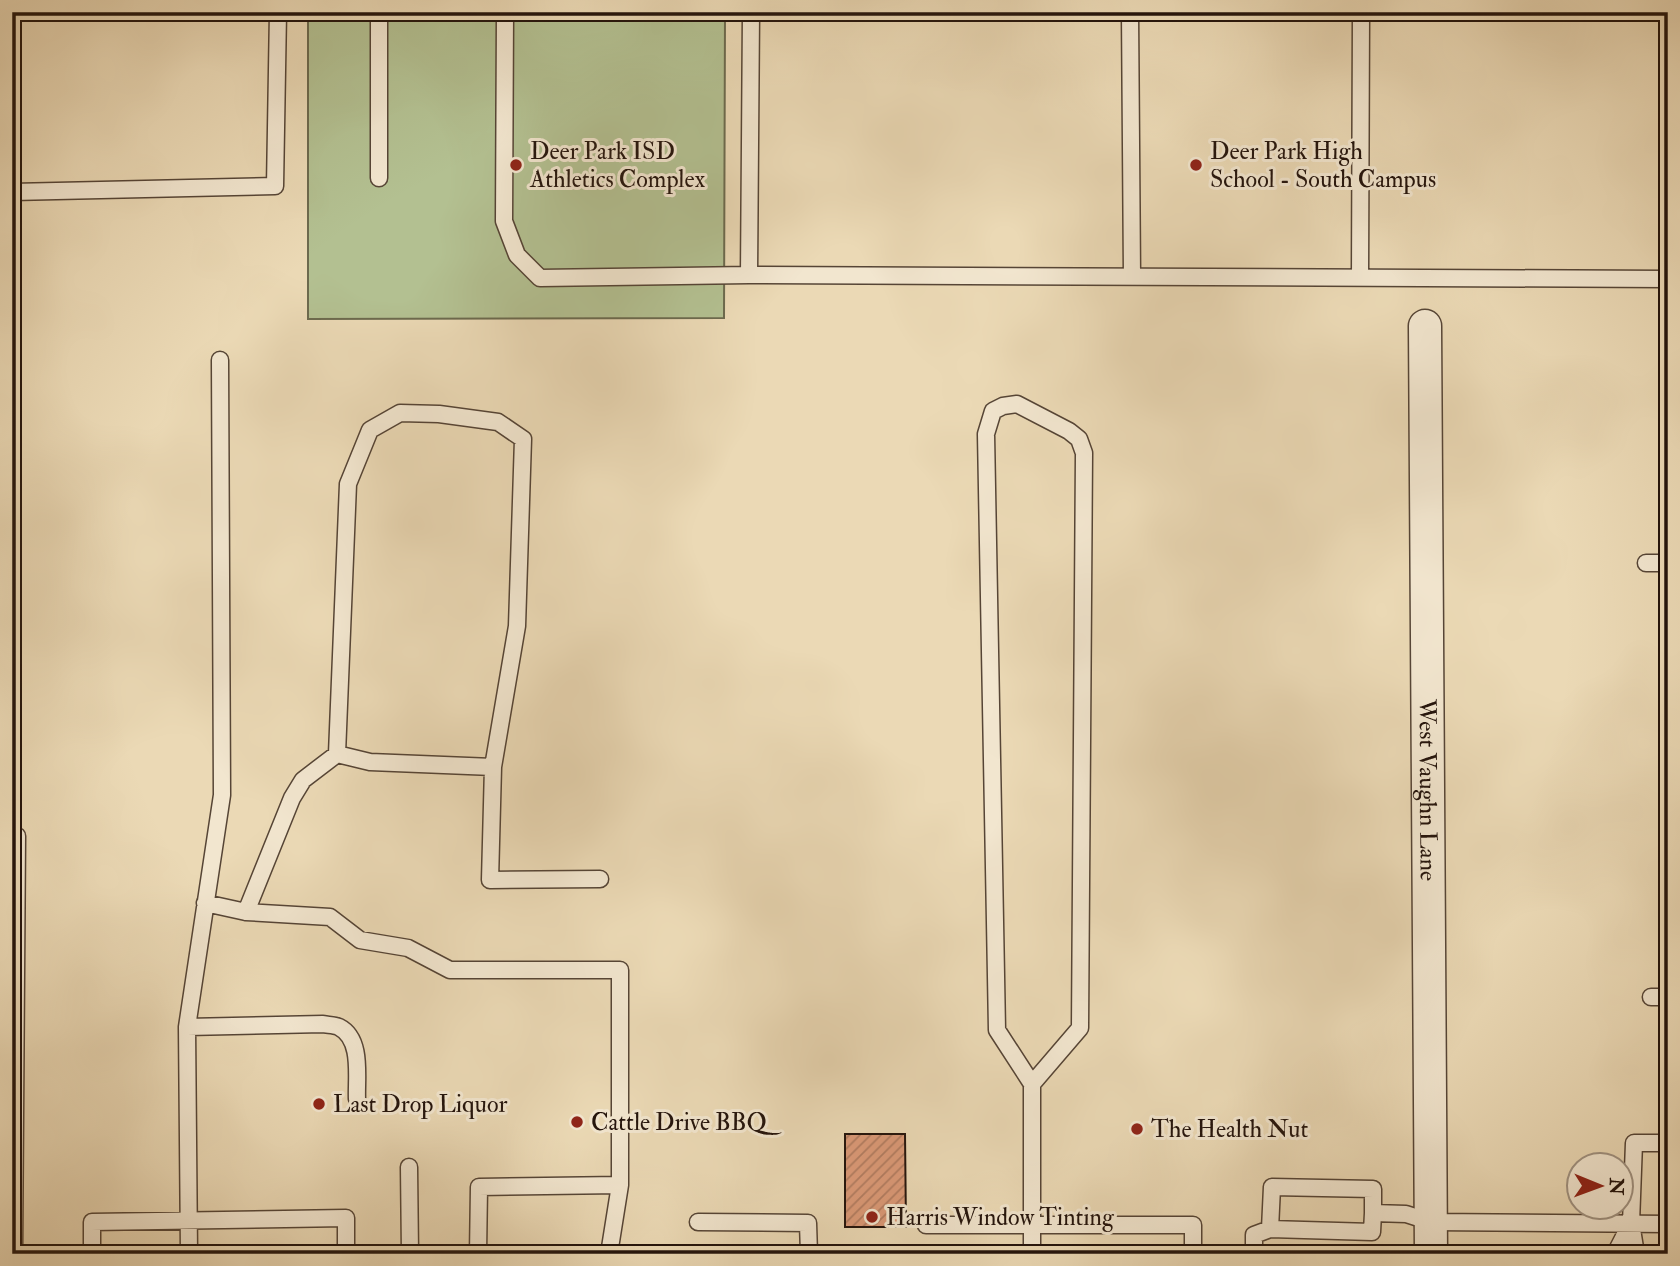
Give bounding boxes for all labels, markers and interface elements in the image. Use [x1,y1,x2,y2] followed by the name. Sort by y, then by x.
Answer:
[529,136,705,195] place label: Deer Park ISD Athletics Complex
[1210,136,1436,195] place label: Deer Park High School - South Campus
[508,157,524,173] marker: Deer Park ISD Athletics Complex
[1188,157,1204,173] marker: Deer Park High School - South Campus
[1411,698,1444,881] street label: West Vaughn Lane
[333,1089,508,1120] place label: Last Drop Liquor
[311,1096,327,1112] marker: Last Drop Liquor
[591,1107,782,1138] place label: Cattle Drive BBQ
[569,1114,585,1130] marker: Cattle Drive BBQ
[1151,1114,1308,1145] place label: The Health Nut
[1129,1121,1145,1137] marker: The Health Nut
[1564,1150,1634,1220] north arrow
[1604,1177,1628,1196] text: N
[886,1202,1115,1233] place label: Harris Window Tinting
[864,1209,880,1225] marker: Harris Window Tinting

